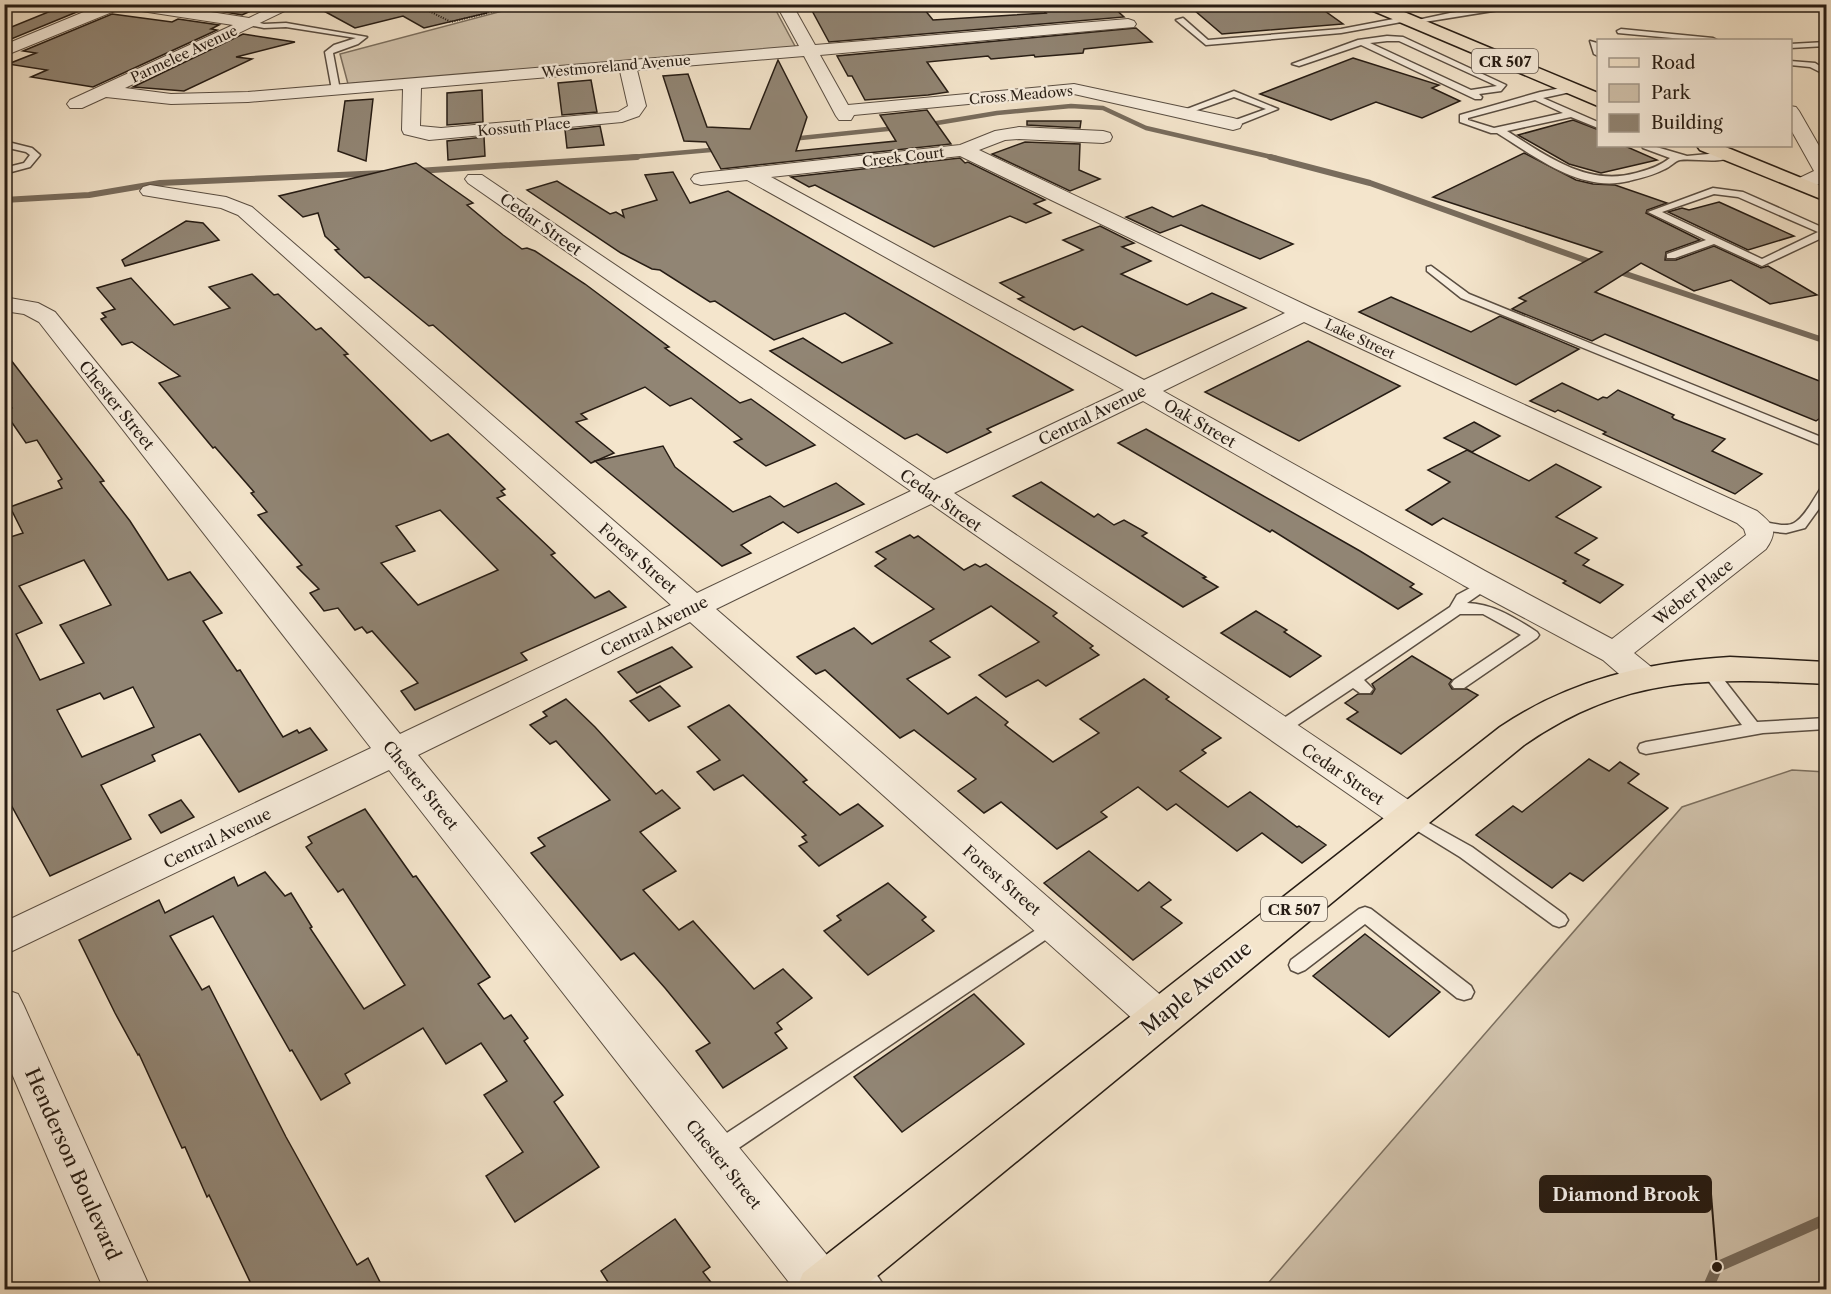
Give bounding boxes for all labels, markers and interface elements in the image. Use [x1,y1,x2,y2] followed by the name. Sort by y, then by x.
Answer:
[128,21,240,87] street label: Parmelee Avenue
[1597,39,1792,147] legend
[1472,49,1538,73] road number: CR 507
[540,50,692,82] street label: Westmoreland Avenue
[1651,52,1696,74] text: Road
[968,81,1074,109] street label: Cross Meadows
[1651,82,1692,104] text: Park
[1651,112,1723,134] text: Building
[477,114,571,140] street label: Kossuth Place
[861,143,945,171] street label: Creek Court
[496,188,586,260] street label: Cedar Street
[1322,315,1398,363] street label: Lake Street
[75,356,159,454] street label: Chester Street
[1035,380,1149,450] street label: Central Avenue
[1160,394,1240,452] street label: Oak Street
[896,464,986,536] street label: Cedar Street
[595,519,681,598] street label: Forest Street
[1648,555,1737,630] street label: Weber Place
[597,591,711,661] street label: Central Avenue
[379,736,463,834] street label: Chester Street
[1298,739,1388,809] street label: Cedar Street
[160,803,274,873] street label: Central Avenue
[959,841,1045,920] street label: Forest Street
[1261,897,1327,921] road number: CR 507
[1136,936,1256,1040] street label: Maple Avenue
[20,1064,126,1264] street label: Henderson Boulevard
[682,1115,766,1213] street label: Chester Street
[1540,1176,1711,1212] callout: Diamond Brook
[1552,1184,1701,1206] text: Diamond Brook

